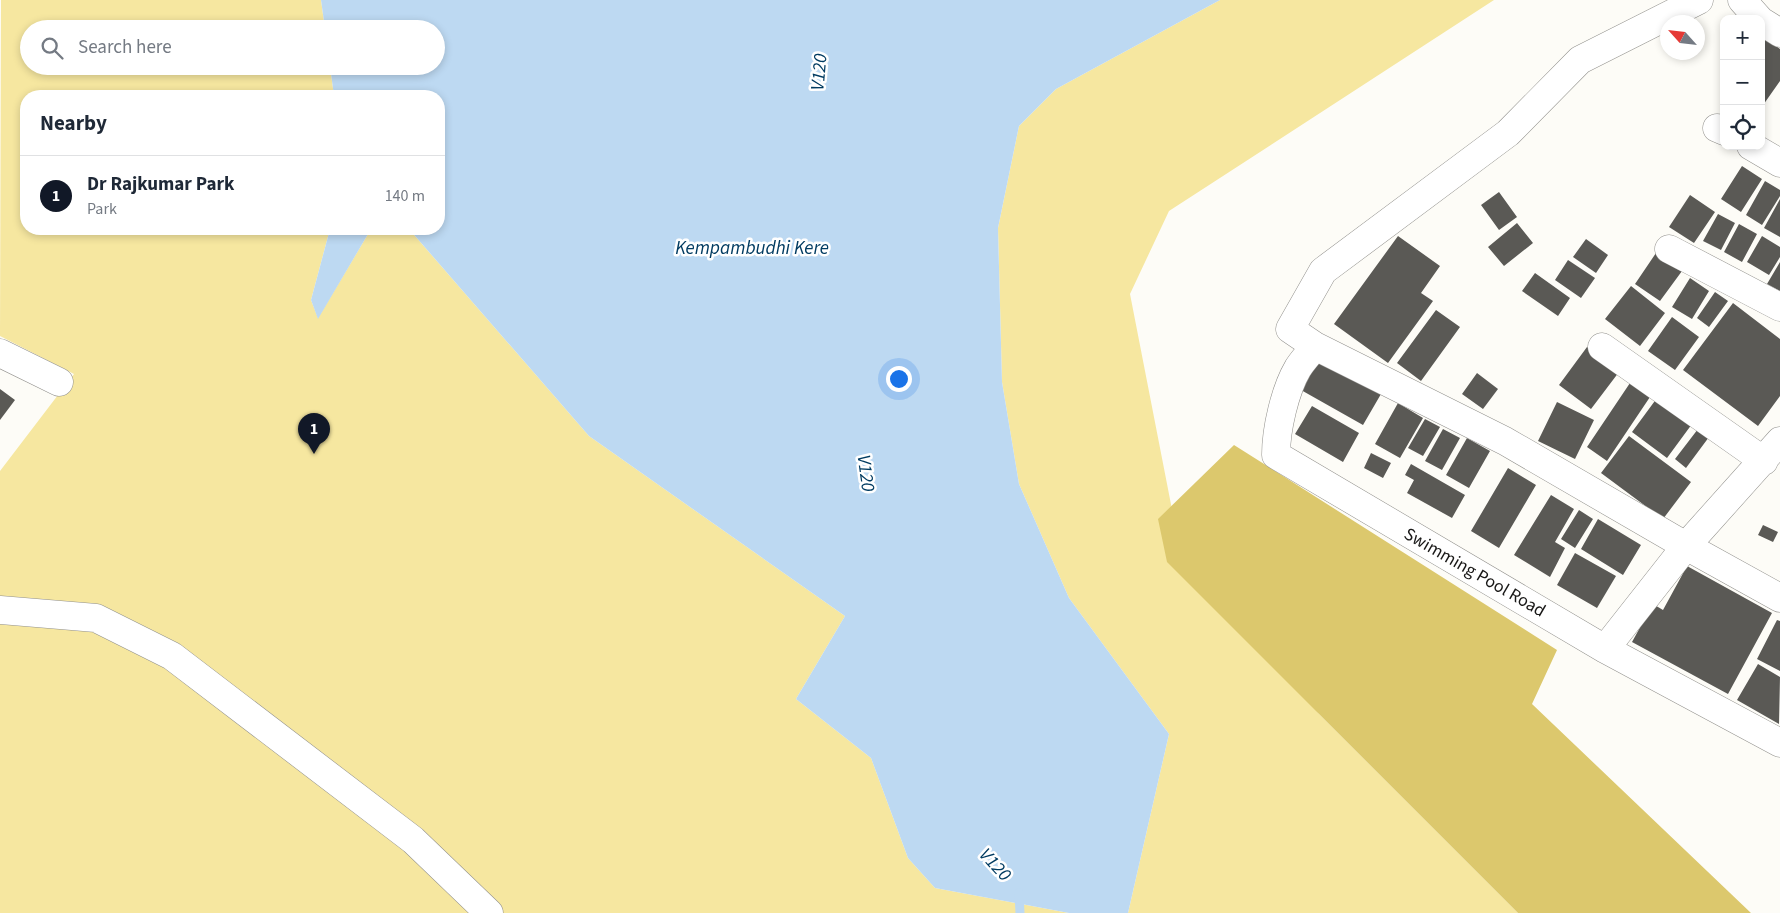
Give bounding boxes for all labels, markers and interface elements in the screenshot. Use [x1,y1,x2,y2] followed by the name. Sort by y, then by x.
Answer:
[1660,15,1705,60] north arrow
[1720,15,1765,150] map controls
[1720,15,1765,60] button: +
[20,20,445,75] search box
[38,34,66,62] icon: search
[78,34,172,61] text: Search here
[804,53,835,92] water label: V120
[1720,60,1765,105] button: −
[1720,105,1765,150] button: locate
[40,108,107,138] text: Nearby
[87,171,234,198] text: Dr Rajkumar Park
[52,185,60,207] text: 1
[385,185,425,207] text: 140 m
[87,198,117,220] text: Park
[675,235,829,262] water label: Kempambudhi Kere
[886,366,912,392] your location
[298,413,330,454] pin: 1
[850,453,881,493] water label: V120
[1399,522,1550,623] street label: Swimming Pool Road
[972,842,1017,888] water label: V120

